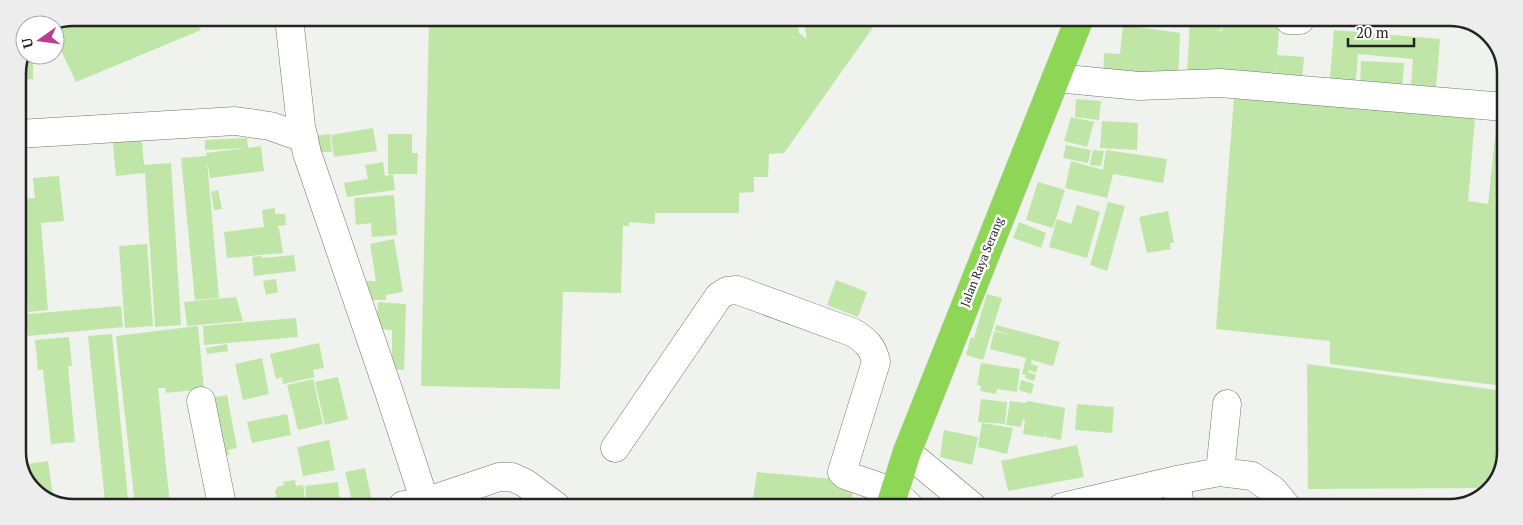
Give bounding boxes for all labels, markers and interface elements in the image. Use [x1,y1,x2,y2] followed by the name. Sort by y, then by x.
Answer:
[15,15,65,65] north arrow
[1348,15,1414,47] scale bar
[1356,22,1389,42] text: 20 m
[16,36,37,50] text: U
[957,214,1007,309] street label: Jalan Raya Serang

